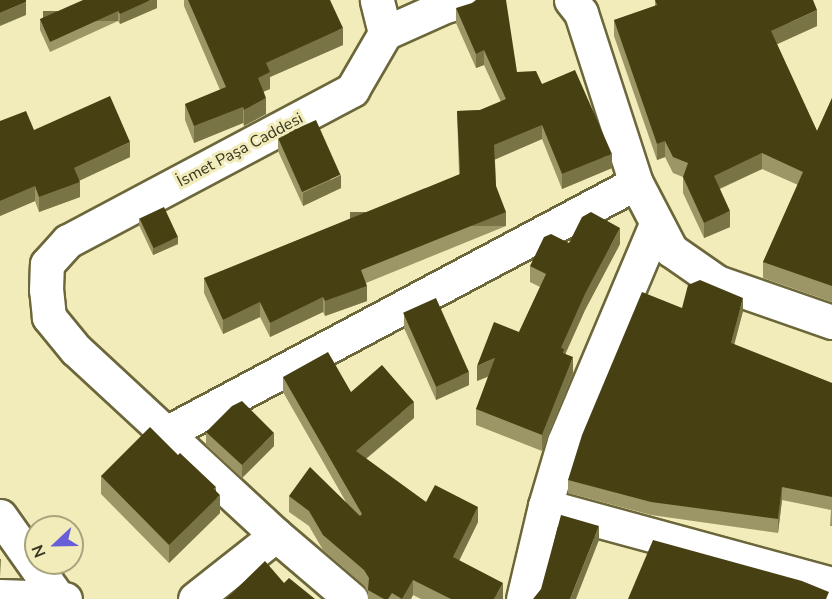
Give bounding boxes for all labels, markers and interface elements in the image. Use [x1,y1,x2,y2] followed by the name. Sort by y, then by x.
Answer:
[174,109,306,191] street label: İsmet Paşa Caddesi
[24,515,84,575] north arrow
[27,541,52,561] text: N

